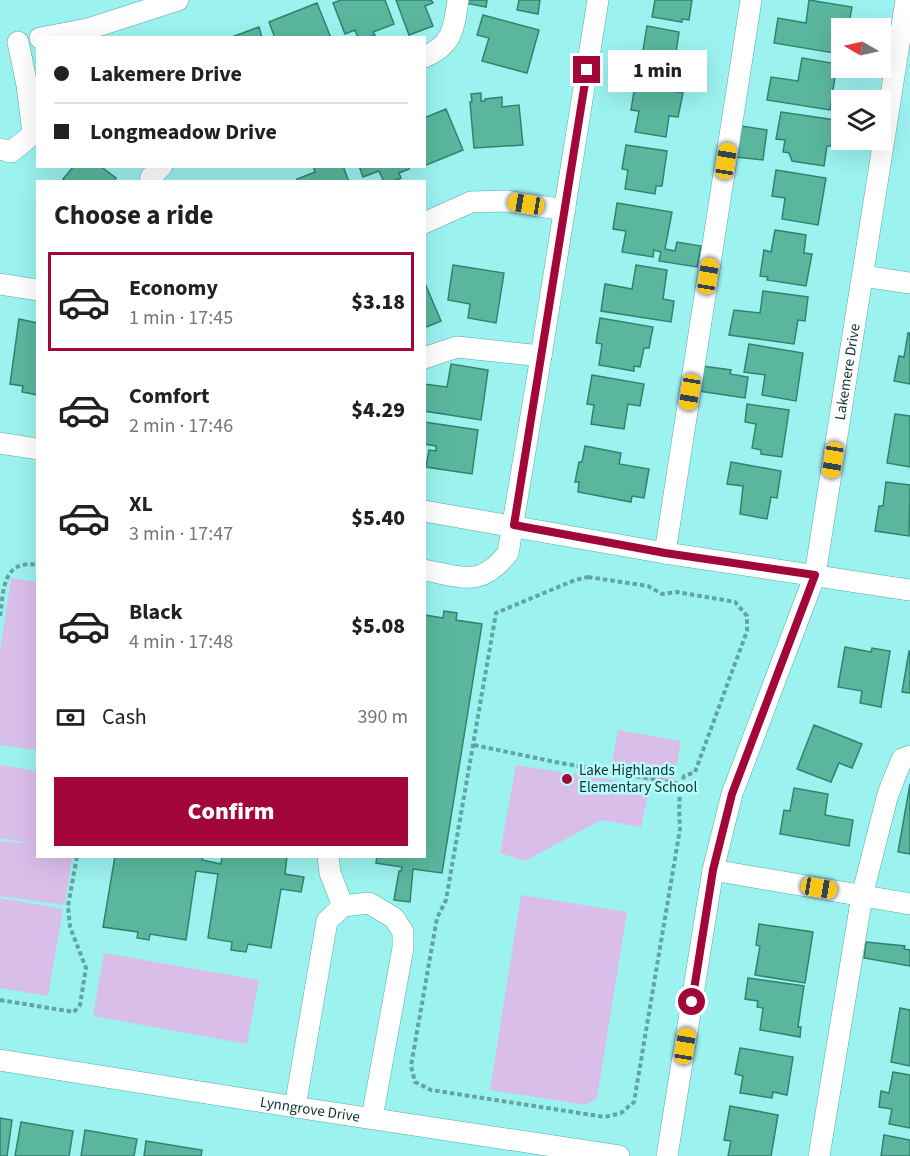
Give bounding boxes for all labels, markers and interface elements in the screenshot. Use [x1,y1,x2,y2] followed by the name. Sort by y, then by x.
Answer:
[831,18,891,78] north arrow
[831,18,891,150] map controls
[608,49,707,91] callout: 1 min
[573,56,600,83] route end
[633,57,682,85] text: 1 min
[90,58,242,90] text: Lakemere Drive
[831,90,891,150] button: layers
[90,116,277,148] text: Longmeadow Drive
[714,142,738,180] car
[507,192,545,216] car
[54,196,214,235] text: Choose a ride
[696,257,720,295] car
[129,272,218,304] text: Economy
[57,275,111,329] icon: car
[351,286,405,318] text: $3.18
[129,304,233,332] text: 1 min · 17:45
[830,322,866,422] street label: Lakemere Drive
[678,373,702,411] car
[129,380,210,412] text: Comfort
[57,383,111,437] icon: car
[351,394,405,426] text: $4.29
[129,412,233,440] text: 2 min · 17:46
[821,441,845,479] car
[129,488,153,520] text: XL
[57,491,111,545] icon: car
[351,502,405,534] text: $5.40
[129,520,233,548] text: 3 min · 17:47
[129,596,183,628] text: Black
[57,599,111,653] icon: car
[351,610,405,642] text: $5.08
[129,628,233,656] text: 4 min · 17:48
[54,701,87,734] icon: cash
[102,701,147,733] text: Cash
[358,703,408,731] text: 390 m
[579,760,697,798] place label: Lake Highlands Elementary School
[560,772,574,786] marker: Lake Highlands Elementary School
[54,777,408,846] button: Confirm
[800,876,838,900] car
[678,988,705,1015] route start
[673,1027,697,1065] car
[259,1092,361,1128] street label: Lynngrove Drive

